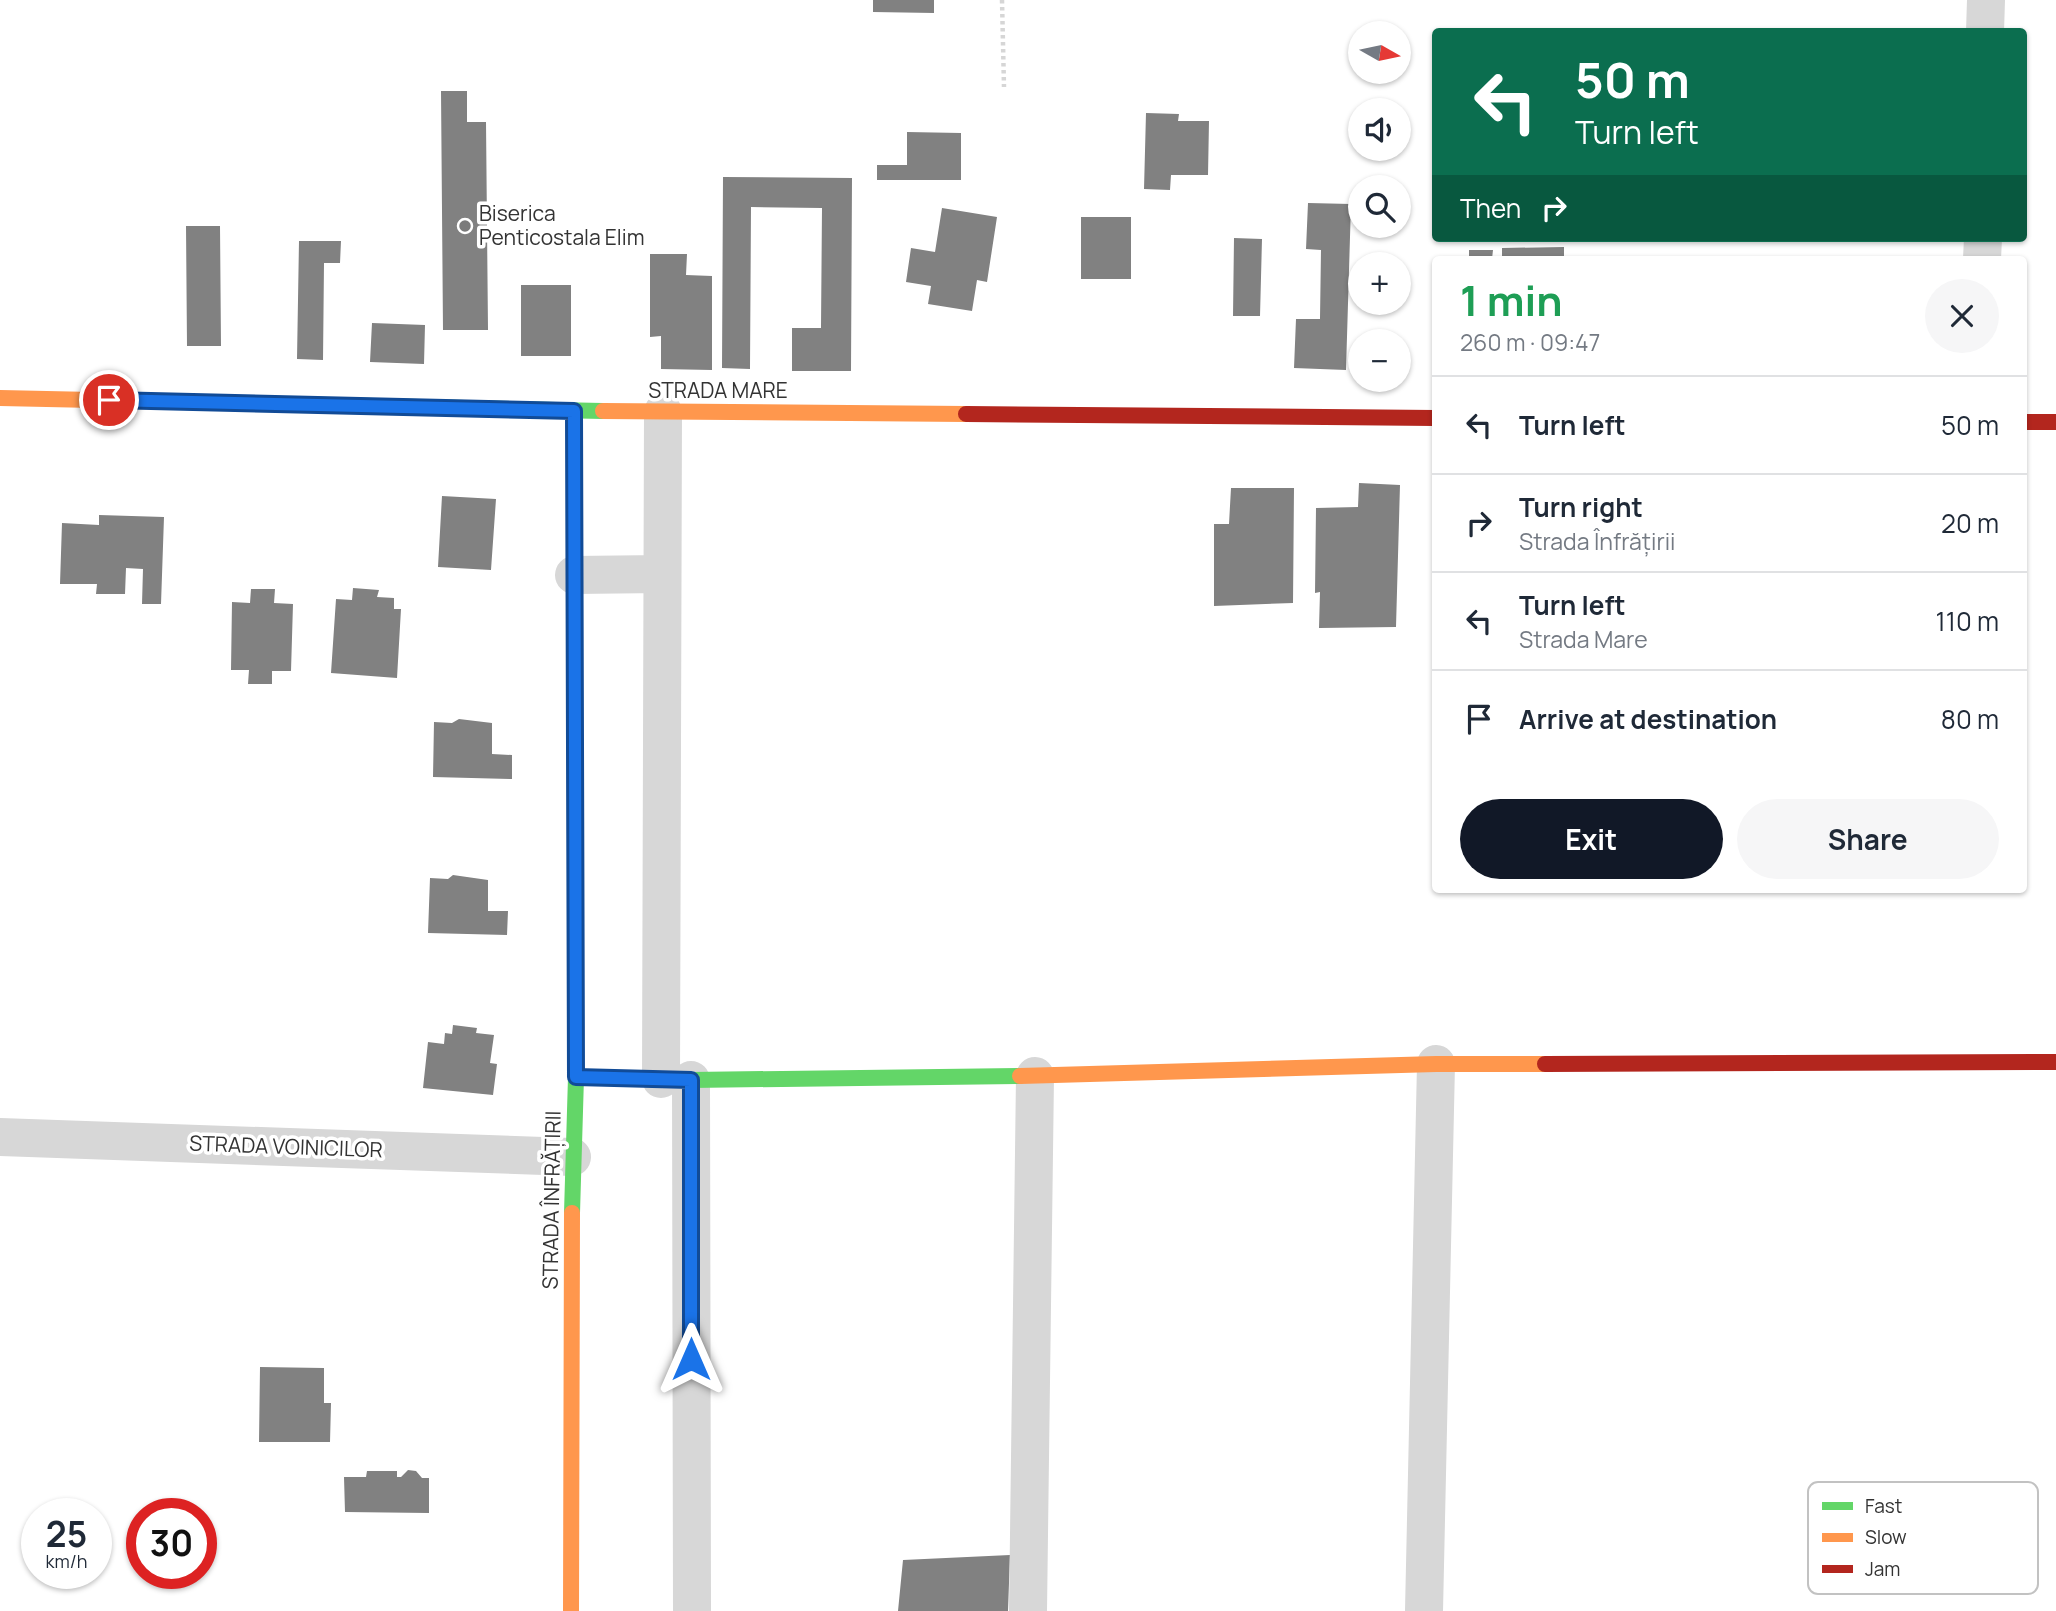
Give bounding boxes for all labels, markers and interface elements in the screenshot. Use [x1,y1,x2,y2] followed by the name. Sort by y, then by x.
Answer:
[1348,21,1410,84] north arrow
[1348,21,1411,392] map controls
[1575,46,1690,113] text: 50 m
[1460,56,1551,147] icon: left
[1348,98,1411,161] button: sound
[1575,110,1699,154] text: Turn left
[1348,175,1411,238] button: search
[1535,189,1573,227] icon: right
[1460,190,1521,226] text: Then
[479,199,644,251] place label: Biserica Penticostala Elim
[457,218,473,234] marker: Biserica Penticostala Elim
[1348,252,1411,315] button: +
[1460,271,1563,329] text: 1 min
[1925,279,1999,353] button: close
[1460,326,1600,358] text: 260 m · 09:47
[1348,329,1411,392] button: −
[79,370,139,430] pin
[648,376,788,404] street label: STRADA MARE
[90,381,128,419] icon: arrive
[1460,406,1498,444] icon: left
[1519,407,1626,443] text: Turn left
[1941,407,1999,443] text: 50 m
[1519,489,1643,525] text: Turn right
[1460,504,1498,542] icon: right
[1941,505,1999,541] text: 20 m
[1519,525,1675,557] text: Strada Înfrățirii
[1519,587,1626,623] text: Turn left
[1460,602,1498,640] icon: left
[1936,603,1999,639] text: 110 m
[1519,623,1648,655] text: Strada Mare
[1460,700,1498,738] icon: arrive
[1519,701,1777,737] text: Arrive at destination
[1941,701,1999,737] text: 80 m
[1460,799,1723,879] button: Exit
[1737,799,1999,879] button: Share
[535,1110,567,1290] street label: STRADA ÎNFRĂȚIRII
[189,1129,383,1163] street label: STRADA VOINICILOR
[654,1322,728,1396] position arrow
[1808,1482,2038,1594] legend
[1865,1493,1902,1519] text: Fast
[126,1498,217,1589] speed limit sign: 30
[46,1510,87,1558] text: 25
[1865,1524,1907,1550] text: Slow
[46,1549,87,1573] text: km/h
[1865,1556,1900,1582] text: Jam

